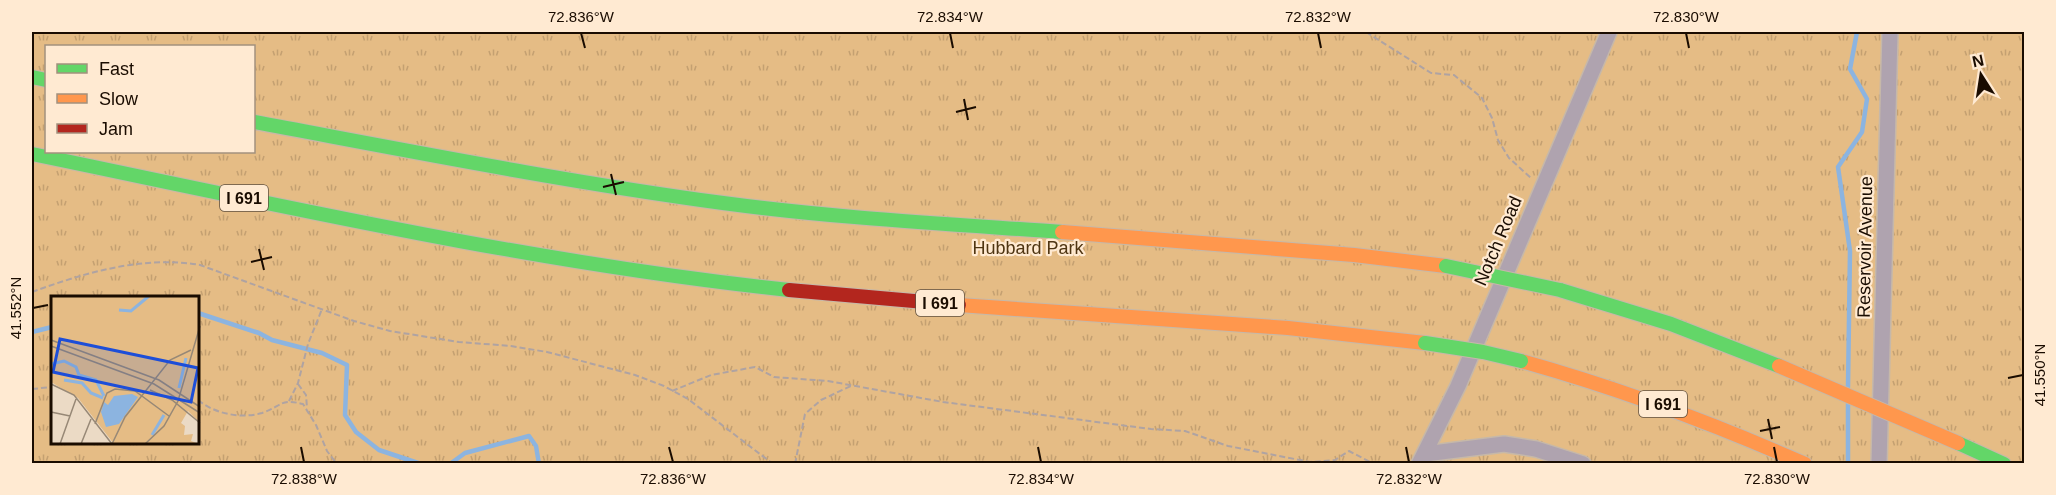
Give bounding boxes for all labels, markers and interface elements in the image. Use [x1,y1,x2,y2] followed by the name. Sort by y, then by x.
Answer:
[548,8,615,25] text: 72.836°W
[917,8,984,25] text: 72.834°W
[1285,8,1352,25] text: 72.832°W
[1653,8,1720,25] text: 72.830°W
[45,45,255,153] legend
[1951,45,2011,105] north arrow
[1971,51,1985,70] text: N
[99,59,134,79] text: Fast
[99,89,139,109] text: Slow
[99,119,133,139] text: Jam
[1854,176,1876,318] street label: Reservoir Avenue
[220,185,268,211] road number: I 691
[1470,193,1526,289] street label: Notch Road
[972,238,1085,258] park label: Hubbard Park
[7,277,24,339] text: 41.552°N
[916,290,964,316] road number: I 691
[51,296,200,444] inset map
[2031,344,2048,406] text: 41.550°N
[1639,391,1687,417] road number: I 691
[271,470,338,487] text: 72.838°W
[640,470,707,487] text: 72.836°W
[1008,470,1075,487] text: 72.834°W
[1376,470,1443,487] text: 72.832°W
[1744,470,1811,487] text: 72.830°W

